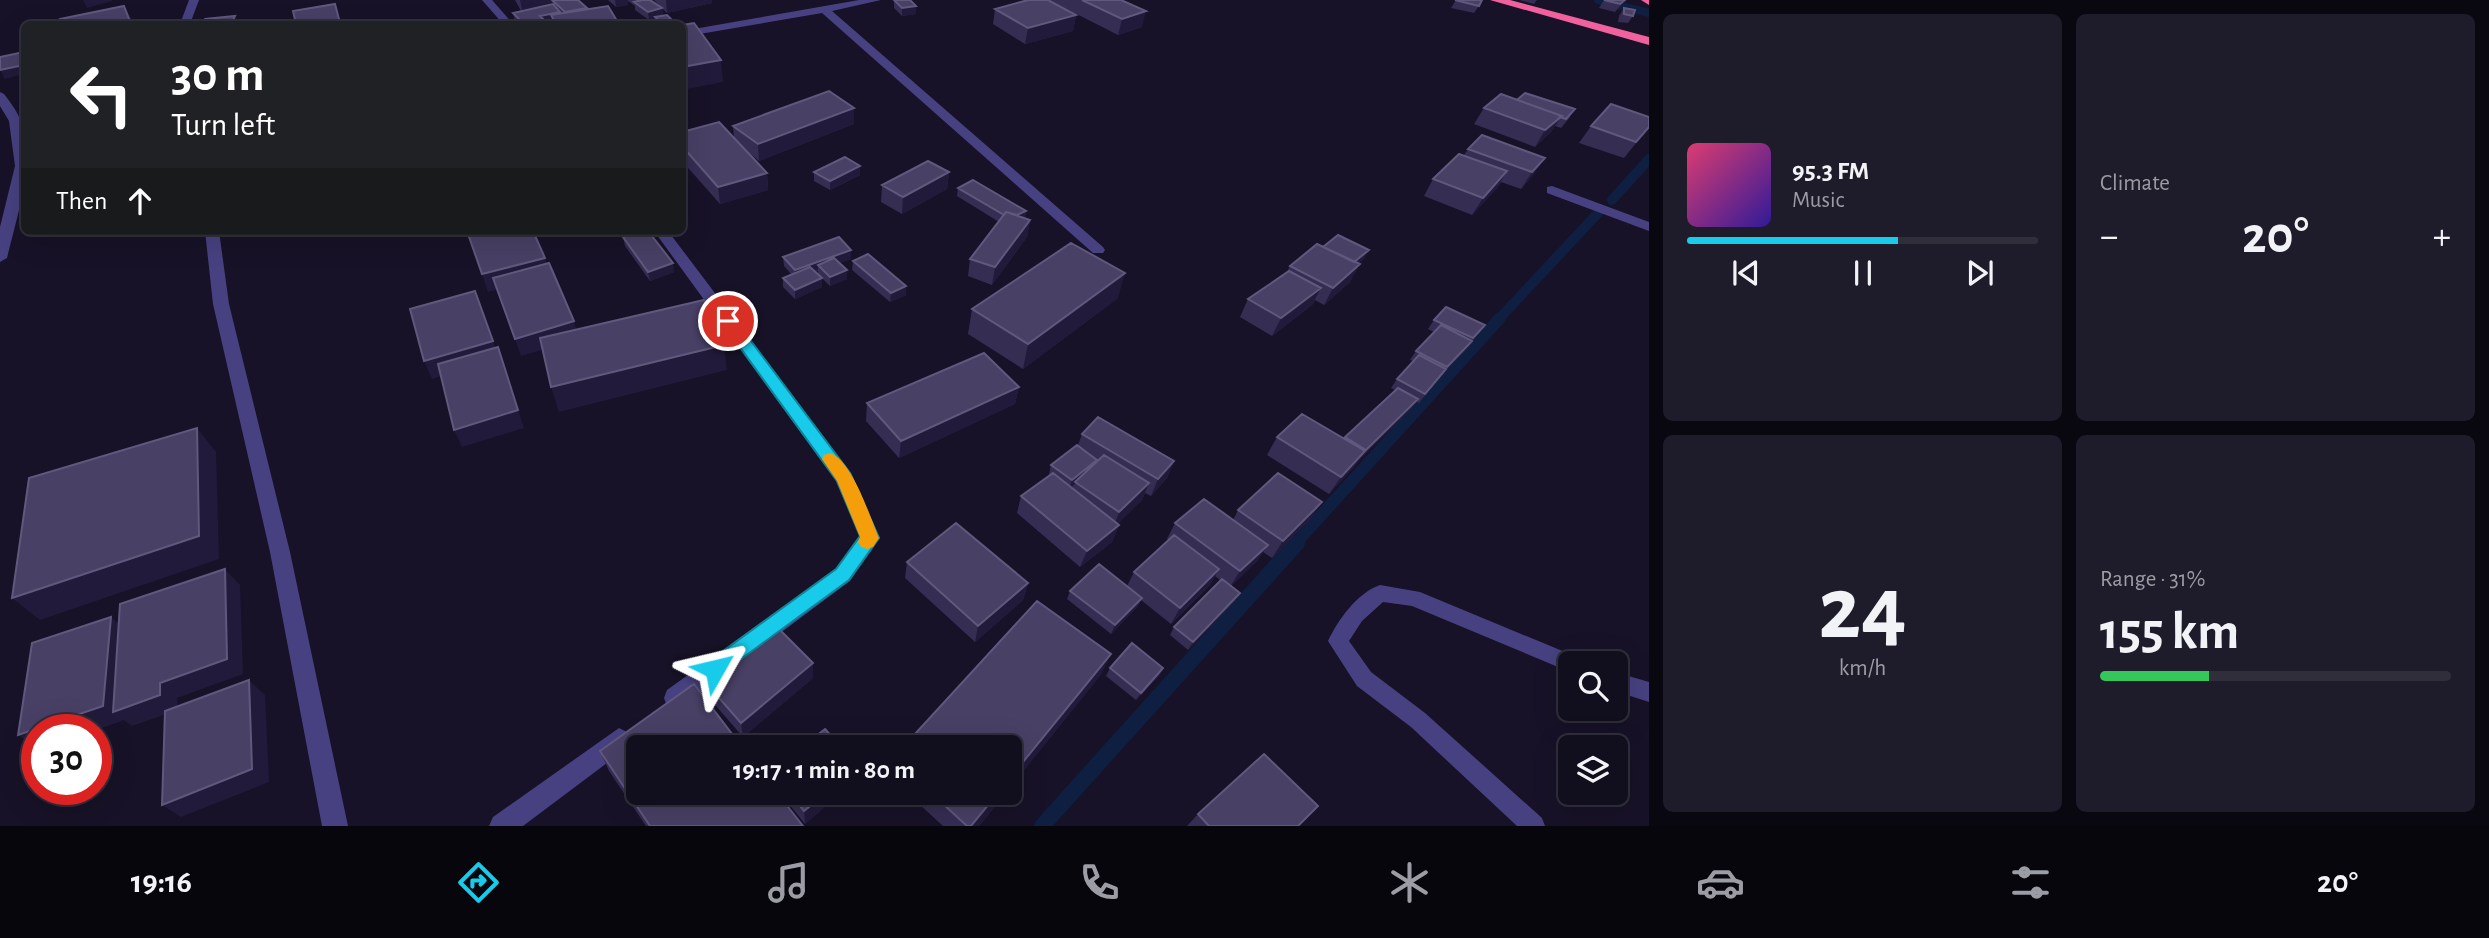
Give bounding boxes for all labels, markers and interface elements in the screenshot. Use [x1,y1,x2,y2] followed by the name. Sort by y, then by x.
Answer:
[56,49,147,140] icon: left
[171,51,265,100] text: 30 m
[171,109,275,141] text: Turn left
[1792,158,1869,184] text: 95.3 FM
[2100,172,2170,195] text: Climate
[121,182,159,220] icon: ahead
[56,188,107,214] text: Then
[1792,189,1844,212] text: Music
[2242,210,2309,262] text: 20°
[2100,218,2118,256] text: −
[2433,218,2451,256] text: +
[1727,254,1765,292] icon: previous
[1844,254,1882,292] icon: pause
[1961,254,1999,292] icon: next
[698,291,758,351] pin
[709,302,747,340] icon: arrive
[1818,564,1907,655] text: 24
[2100,568,2206,591] text: Range · 31%
[2100,606,2239,658] text: 155 km
[678,632,752,706] position arrow
[1558,651,1628,805] map controls
[1558,651,1628,721] button: search
[1839,657,1886,680] text: km/h
[21,714,112,805] speed limit sign: 30
[1558,735,1628,805] button: layers
[733,757,915,783] text: 19:17 · 1 min · 80 m
[454,858,503,907] icon: directions
[764,858,813,907] icon: music
[1075,858,1124,907] icon: phone
[1385,858,1434,907] icon: climate
[1696,858,1745,907] icon: car
[2006,858,2055,907] icon: filters
[131,866,192,898] text: 19:16
[2317,866,2358,898] text: 20°

